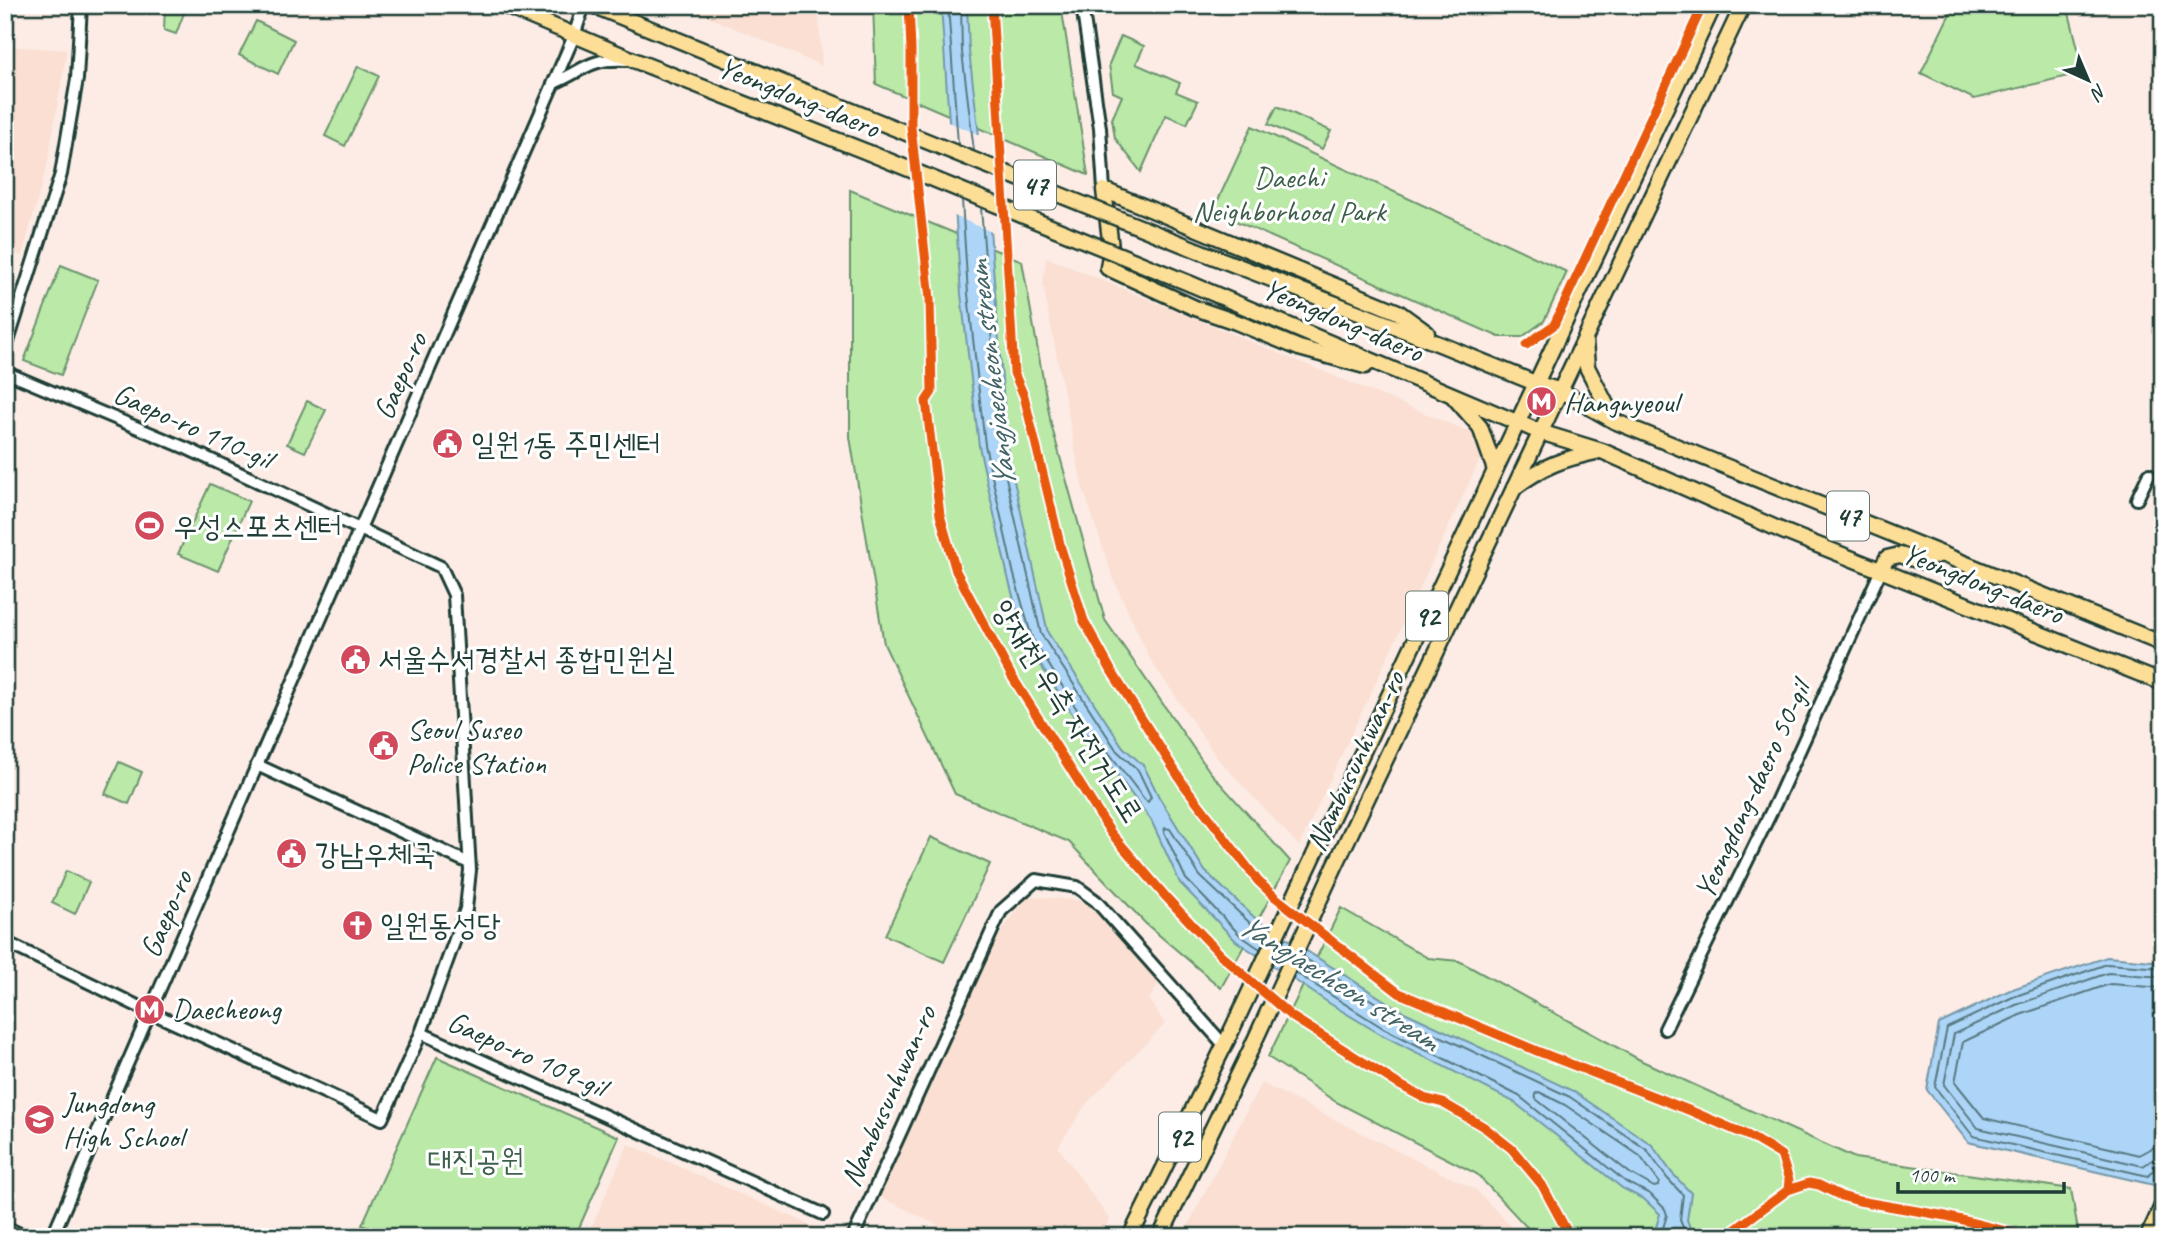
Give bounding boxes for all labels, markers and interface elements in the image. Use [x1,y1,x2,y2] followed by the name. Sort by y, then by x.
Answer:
[2052,46,2122,116] north arrow
[713,48,886,147] street label: Yeongdong-daero
[2084,79,2112,106] text: N
[1193,158,1388,230] park label: Daechi Neighborhood Park
[1014,160,1056,210] road number: 47
[956,256,1025,491] water label: Yangjaecheon stream
[1257,269,1430,371] street label: Yeongdong-daero
[364,326,436,425] street label: Gaepo-ro
[108,374,283,480] street label: Gaepo-ro 110-gil
[1564,383,1683,421] place label: Hangnyeoul
[1524,385,1558,419] metro station icon: Hangnyeoul
[471,425,661,463] place label: 일원1동 주민센터
[431,427,465,461] public building icon: 일원1동 주민센터
[1827,491,1869,540] road number: 47
[173,507,342,545] place label: 우성스포츠센터
[133,509,167,543] sports icon: 우성스포츠센터
[1897,534,2070,633] street label: Yeongdong-daero
[984,592,1152,830] street label: 양재천 우측 자전거도로
[1406,592,1448,640] road number: 92
[378,640,675,678] place label: 서울수서경찰서 종합민원실
[338,642,372,676] public building icon: 서울수서경찰서 종합민원실
[1297,664,1414,857] street label: Nambusunhwan-ro
[1685,671,1821,905] street label: Yeongdong-daero 50-gil
[407,710,547,782] place label: Seoul Suseo Police Station
[367,729,401,763] public building icon: Seoul Suseo Police Station
[315,835,436,873] place label: 강남우체국
[275,837,309,871] public building icon: 강남우체국
[131,864,202,963] street label: Gaepo-ro
[1231,904,1449,1062] water label: Yangjaecheon stream
[380,906,501,944] place label: 일원동성당
[340,908,374,942] church icon: 일원동성당
[172,990,282,1028] place label: Daecheong
[132,992,166,1026] metro station icon: Daecheong
[831,998,945,1192] street label: Nambusunhwan-ro
[442,1002,617,1108] street label: Gaepo-ro 109-gil
[61,1084,188,1156] place label: Jungdong High School
[23,1103,57,1137] school or university icon: Jungdong High School
[1159,1112,1201,1162] road number: 92
[428,1141,524,1179] park label: 대진공원
[1898,1151,2065,1195] scale bar
[1909,1162,1956,1188] text: 100 m

